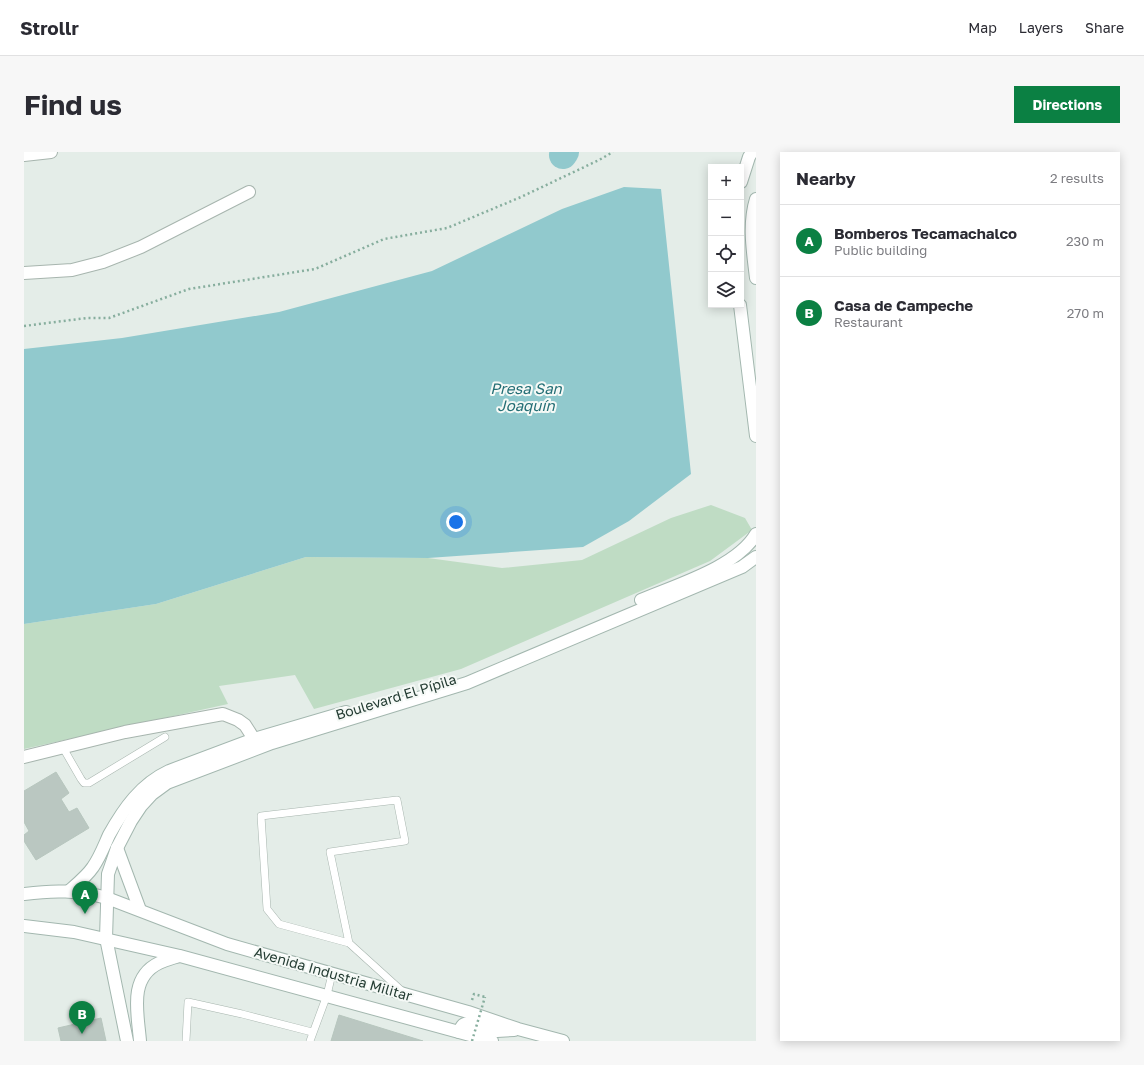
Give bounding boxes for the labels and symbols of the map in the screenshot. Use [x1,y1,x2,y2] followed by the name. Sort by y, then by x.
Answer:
[490,379,563,414] water label: Presa San Joaquín
[446,512,466,532] your location
[333,670,458,723] street label: Boulevard El Pípila
[72,881,98,914] pin: A
[252,943,414,1004] street label: Avenida Industria Militar
[69,1001,95,1034] pin: B

